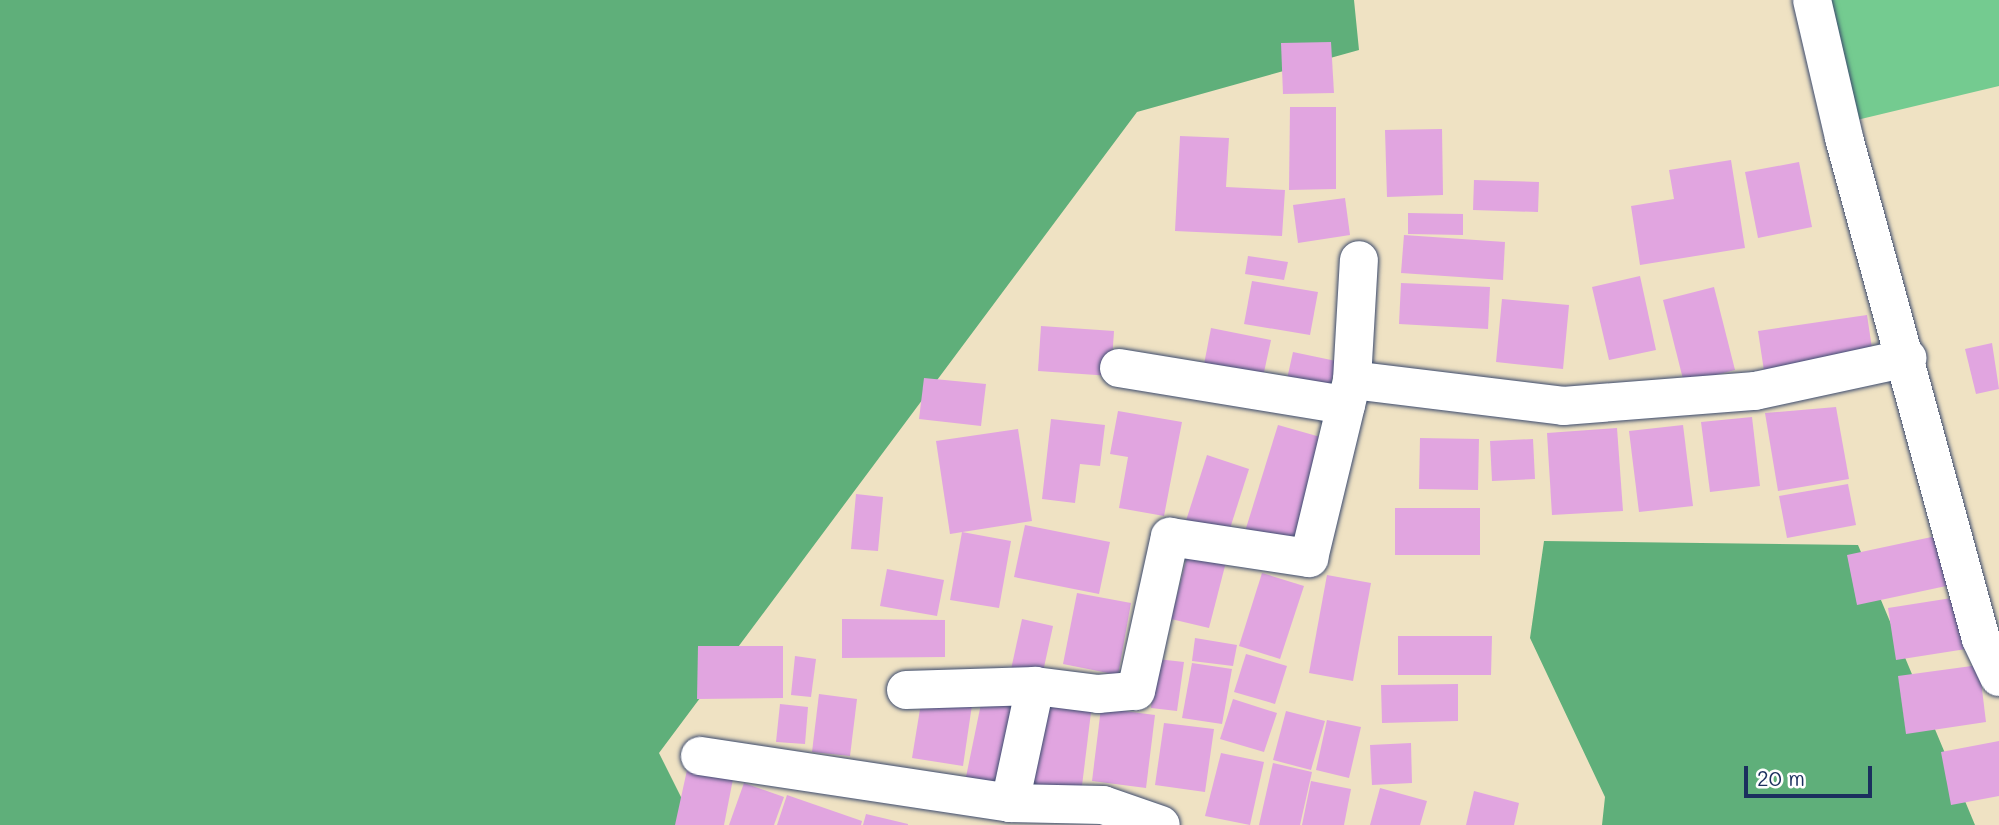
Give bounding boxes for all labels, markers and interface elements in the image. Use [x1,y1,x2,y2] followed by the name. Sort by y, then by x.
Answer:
[1747,752,1875,796] scale bar
[1757,764,1805,791] text: 20 m

